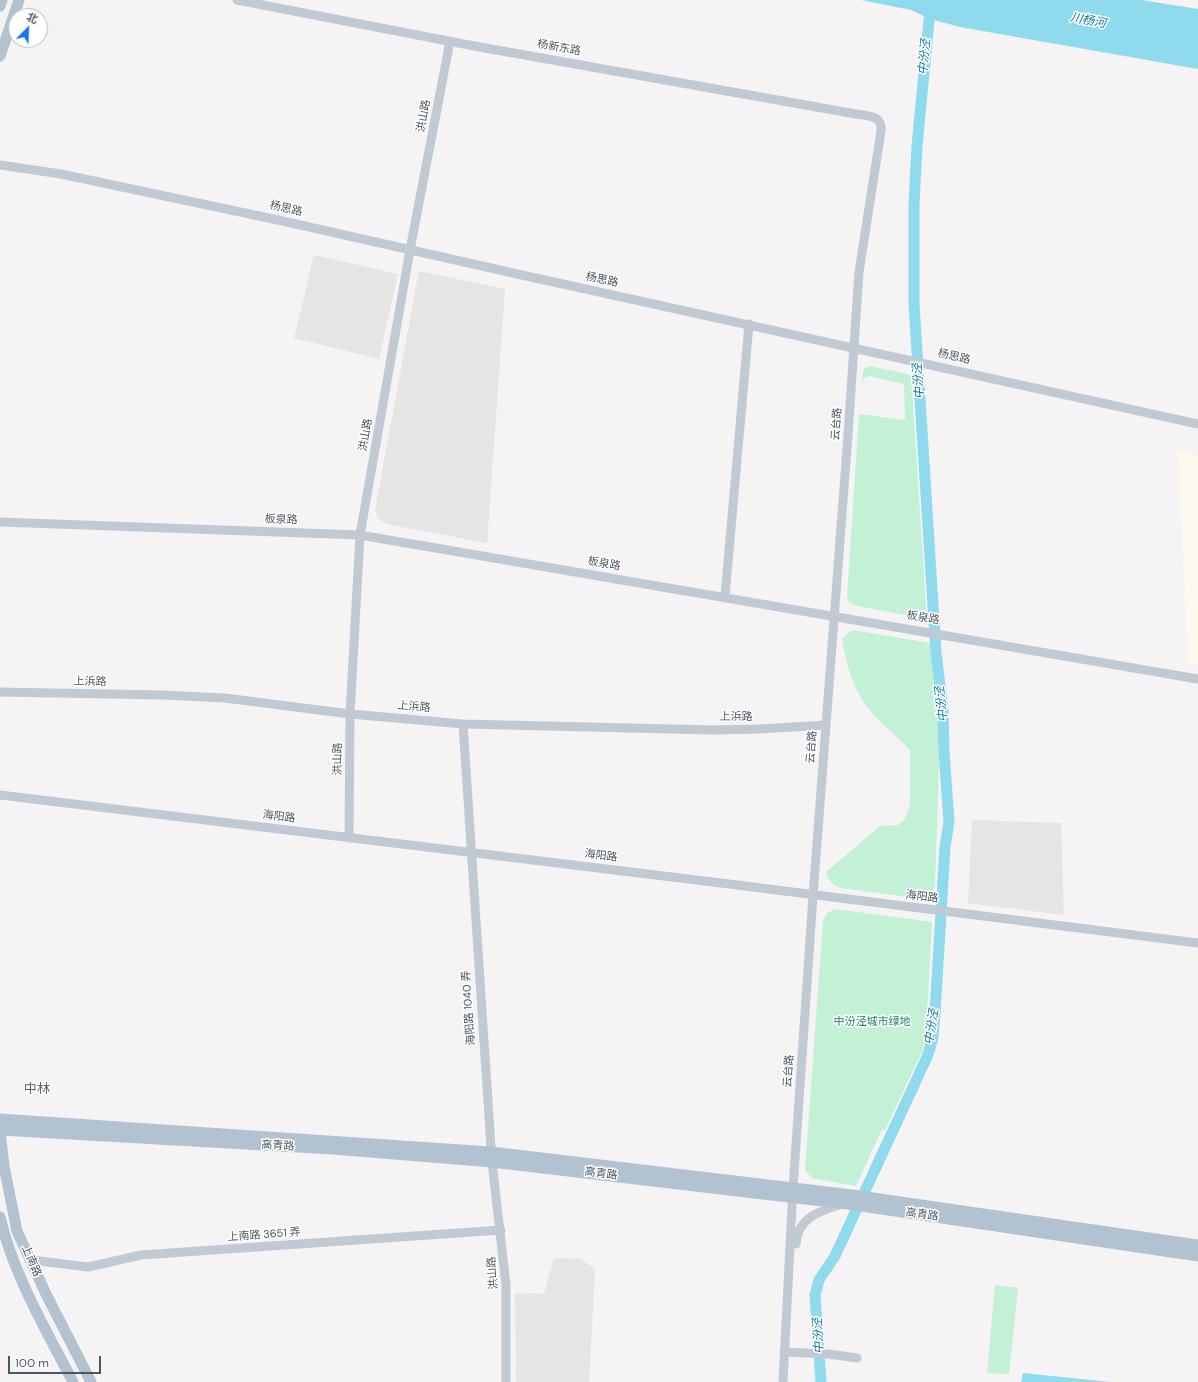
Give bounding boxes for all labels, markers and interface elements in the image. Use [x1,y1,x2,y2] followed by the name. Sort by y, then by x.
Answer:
[8,8,48,48] north arrow
[25,9,40,26] text: 北
[1069,10,1107,32] water label: 川杨河
[536,38,582,58] street label: 杨新东路
[916,38,934,76] water label: 中汾泾
[414,99,434,133] street label: 洪山路
[268,199,304,219] street label: 杨思路
[584,270,620,290] street label: 杨思路
[936,347,972,367] street label: 杨思路
[911,363,927,399] water label: 中汾泾
[829,407,845,441] street label: 云台路
[357,418,375,452] street label: 洪山路
[264,513,298,527] street label: 板泉路
[587,555,621,573] street label: 板泉路
[906,609,940,627] street label: 板泉路
[73,675,107,689] street label: 上浜路
[933,685,951,723] water label: 中汾泾
[397,699,431,715] street label: 上浜路
[720,710,752,724] street label: 上浜路
[804,730,820,764] street label: 云台路
[331,743,345,775] street label: 洪山路
[262,808,296,826] street label: 海阳路
[584,847,618,865] street label: 海阳路
[905,888,939,906] street label: 海阳路
[460,970,478,1046] street label: 海阳路 1040 弄
[922,1008,942,1046] water label: 中汾泾
[834,1015,910,1029] park label: 中汾泾城市绿地
[781,1054,797,1088] street label: 云台路
[24,1082,50,1098] district label: 中林
[261,1139,295,1153] street label: 高青路
[584,1165,618,1183] street label: 高青路
[905,1206,939,1224] street label: 高青路
[227,1226,301,1244] street label: 上南路 3651 弄
[18,1243,44,1279] street label: 上南路
[485,1256,501,1290] street label: 洪山路
[811,1318,827,1354] water label: 中汾泾
[10,1348,103,1374] scale bar
[15,1355,49,1371] text: 100 m

